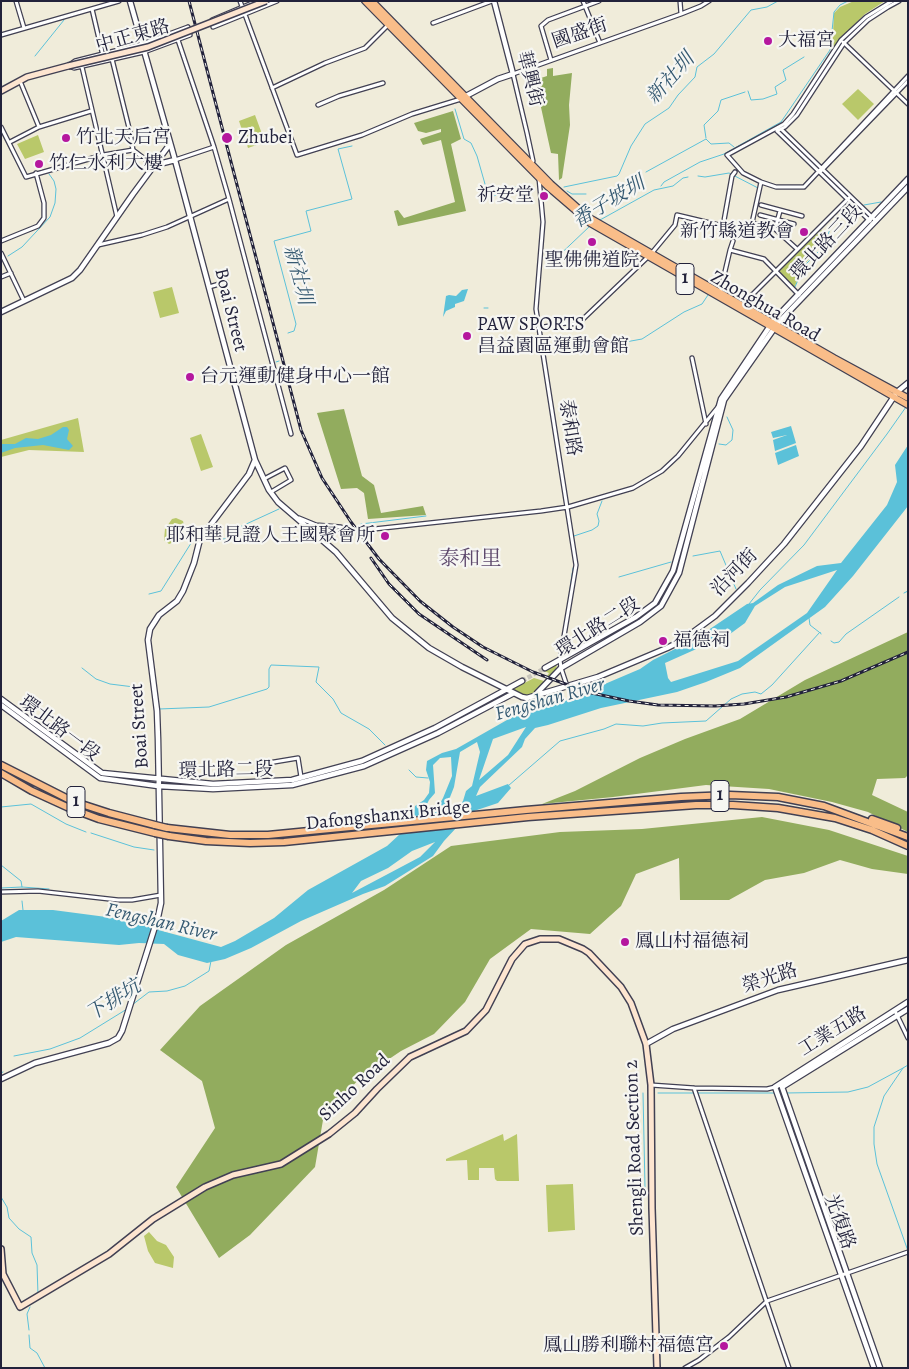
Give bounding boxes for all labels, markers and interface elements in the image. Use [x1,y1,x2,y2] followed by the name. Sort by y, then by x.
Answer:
[549,14,611,54] street label: 國盛街
[93,16,173,58] street label: 中正東路
[778,30,835,52] place label: 大福宮
[762,35,774,47] marker: 大福宮
[511,49,547,109] street label: 華興街
[642,49,700,109] water label: 新社圳
[76,127,171,149] place label: 竹北天后宮
[238,127,293,149] place label: Zhubei
[220,131,234,145] marker: Zhubei
[60,132,72,144] marker: 竹北天后宮
[49,153,163,175] place label: 竹仁水利大樓
[33,158,45,170] marker: 竹仁水利大樓
[569,172,649,234] water label: 番子坡圳
[477,185,534,207] place label: 祈安堂
[538,190,550,202] marker: 祈安堂
[786,200,868,286] street label: 環北路三段
[680,221,794,243] place label: 新竹縣道教會
[798,226,810,238] marker: 新竹縣道教會
[586,236,598,248] marker: 聖佛佛道院
[278,243,316,307] water label: 新社圳
[545,250,639,272] place label: 聖佛佛道院
[676,264,694,294] road number: 1
[209,266,251,354] street label: Boai Street
[706,266,824,348] street label: Zhonghua Road
[477,314,629,358] place label: PAW SPORTS 昌益園區運動會館
[461,330,473,342] marker: PAW SPORTS 昌益園區運動會館
[200,366,390,388] place label: 台元運動健身中心一館
[184,371,196,383] marker: 台元運動健身中心一館
[553,398,585,458] street label: 泰和路
[166,525,375,547] place label: 耶和華見證人王國聚會所
[379,530,391,542] marker: 耶和華見證人王國聚會所
[707,545,763,601] street label: 沿河街
[439,547,501,573] district label: 泰和里
[552,593,644,663] street label: 環北路二段
[673,630,730,652] place label: 福德祠
[657,635,669,647] marker: 福德祠
[492,673,608,727] water label: Fengshan River
[126,683,154,769] street label: Boai Street
[14,691,104,767] street label: 環北路一段
[178,759,274,783] street label: 環北路二段
[711,780,729,811] road number: 1
[67,786,85,818] road number: 1
[305,796,471,836] street label: Dafongshanxi Bridge
[103,899,219,947] water label: Fengshan River
[635,931,749,953] place label: 鳳山村福德祠
[619,936,631,948] marker: 鳳山村福德祠
[739,959,801,999] street label: 榮光路
[82,975,146,1027] water label: 下排坑
[795,1002,871,1062] street label: 工業五路
[315,1049,395,1127] street label: Sinho Road
[621,1060,649,1236] street label: Shengli Road Section 2
[819,1191,859,1253] street label: 光復路
[543,1335,714,1357] place label: 鳳山勝利聯村福德宮
[718,1340,730,1352] marker: 鳳山勝利聯村福德宮

